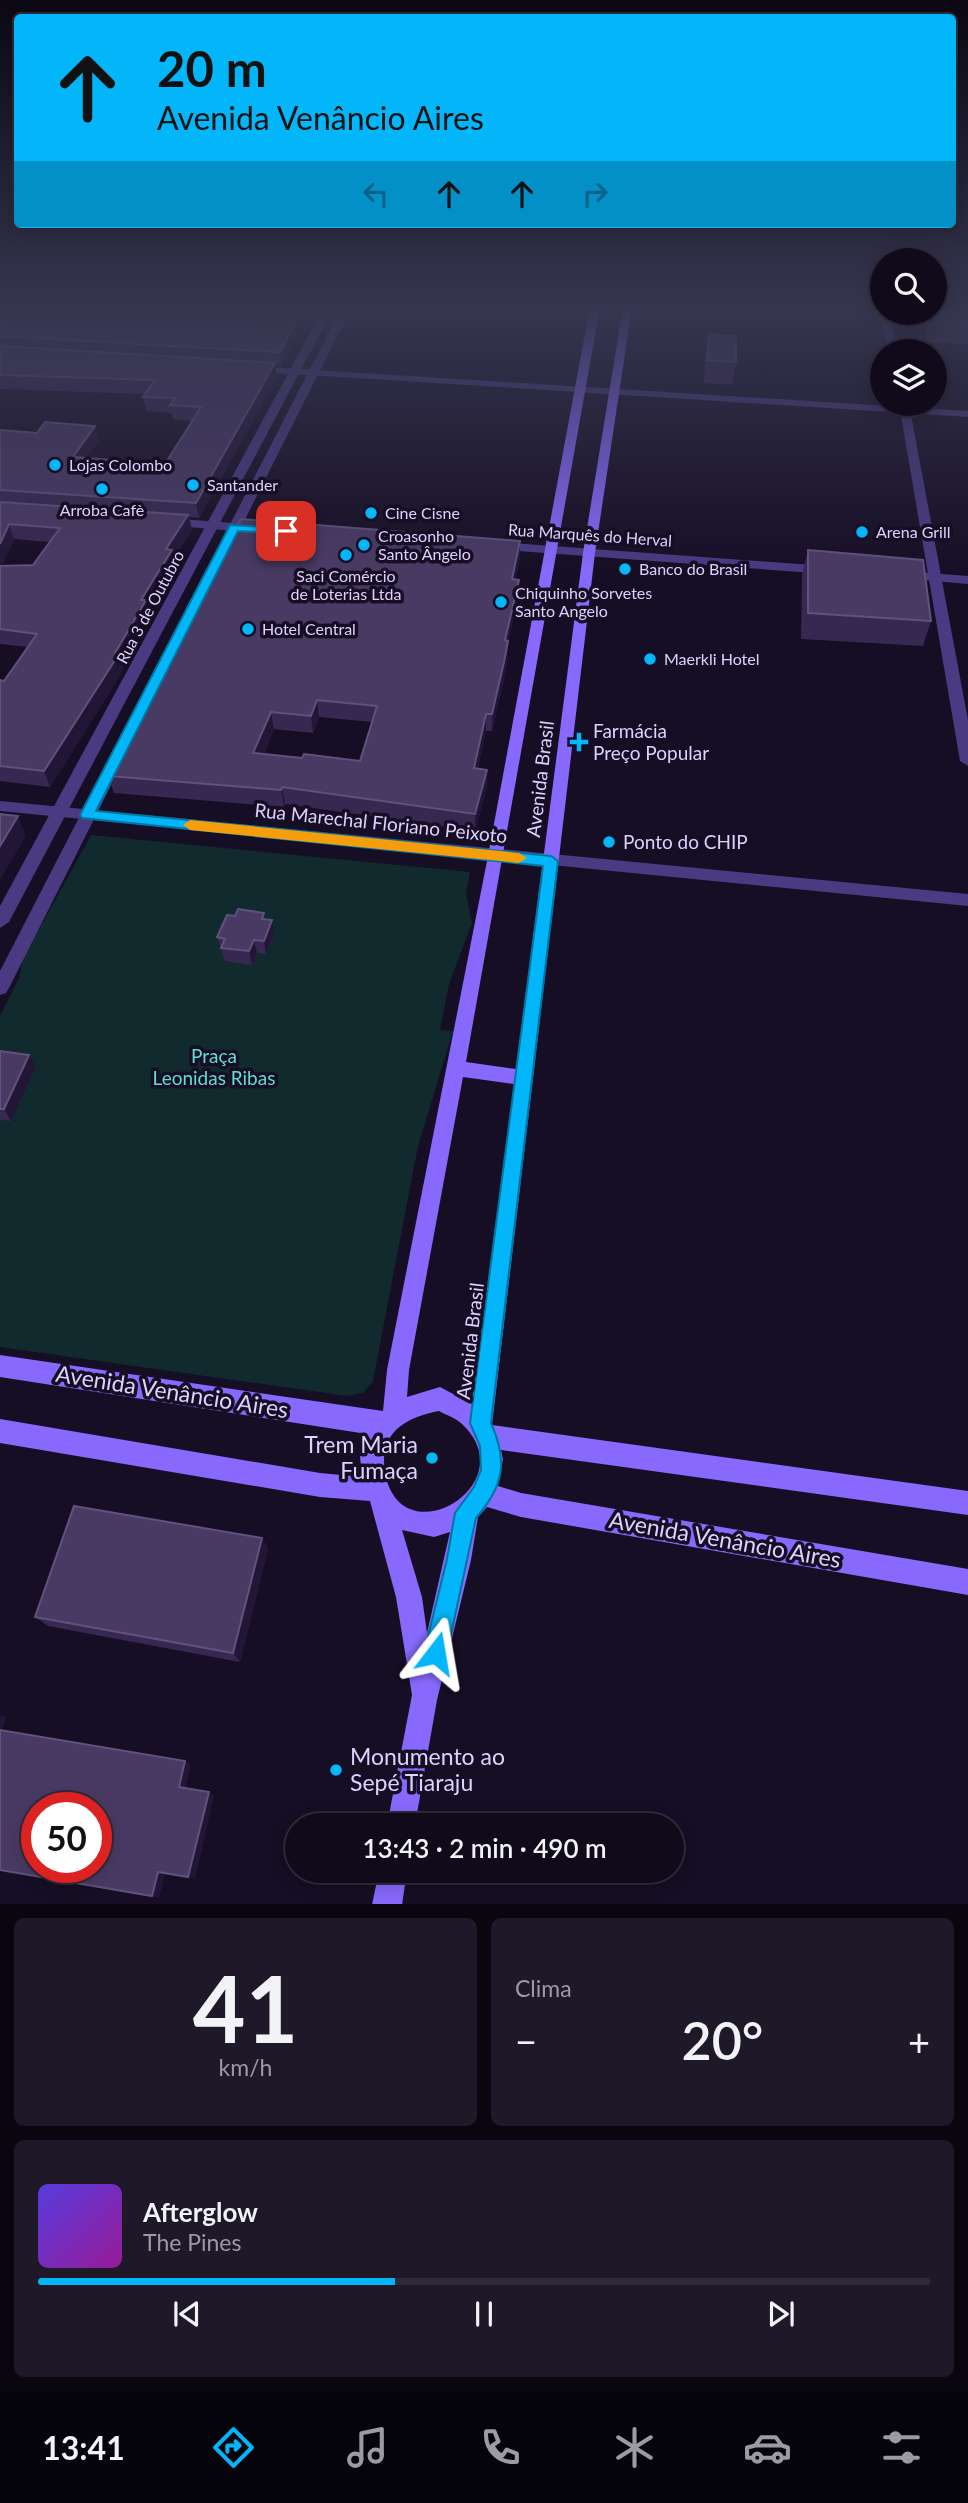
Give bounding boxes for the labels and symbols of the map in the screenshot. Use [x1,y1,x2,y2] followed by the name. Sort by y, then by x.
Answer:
[69,455,172,474] place label: Lojas Colombo
[47,457,63,473] marker: Lojas Colombo
[207,475,278,494] place label: Santander
[185,477,201,493] marker: Santander
[94,481,110,497] marker: Arroba Cafè
[60,500,144,519] place label: Arroba Cafè
[256,501,316,561] pin
[385,503,460,522] place label: Cine Cisne
[363,505,379,521] marker: Cine Cisne
[507,519,673,550] street label: Rua Marquês do Herval
[876,522,951,541] place label: Arena Grill
[854,524,870,540] marker: Arena Grill
[378,526,471,563] place label: Croasonho Santo Ângelo
[356,537,372,553] marker: Croasonho Santo Ângelo
[112,547,187,667] street label: Rua 3 de Outubro
[338,547,354,563] marker: Saci Comércio de Loterias Ltda
[639,559,747,578] place label: Banco do Brasil
[617,561,633,577] marker: Banco do Brasil
[290,566,402,603] place label: Saci Comércio de Loterias Ltda
[515,583,652,620] place label: Chiquinho Sorvetes Santo Angelo
[493,594,509,610] marker: Chiquinho Sorvetes Santo Angelo
[262,619,356,638] place label: Hotel Central
[240,621,256,637] marker: Hotel Central
[664,649,760,668] place label: Maerkli Hotel
[642,651,658,667] marker: Maerkli Hotel
[521,719,558,839] street label: Avenida Brasil
[593,719,709,764] place label: Farmácia Preço Popular
[571,734,587,750] marker: Farmácia Preço Popular
[254,798,509,847] street label: Rua Marechal Floriano Peixoto
[623,830,748,853] place label: Ponto do CHIP
[601,834,617,850] marker: Ponto do CHIP
[153,1044,275,1089] park label: Praça Leonidas Ribas
[451,1281,488,1401] street label: Avenida Brasil
[54,1359,290,1423] street label: Avenida Venâncio Aires
[304,1430,418,1484] place label: Trem Maria Fumaça
[424,1450,440,1466] marker: Trem Maria Fumaça
[607,1505,843,1573] street label: Avenida Venâncio Aires
[399,1616,473,1690] position arrow
[350,1742,505,1796] place label: Monumento ao Sepé Tiaraju
[328,1762,344,1778] marker: Monumento ao Sepé Tiaraju
[21,1792,112,1883] speed limit sign: 50

